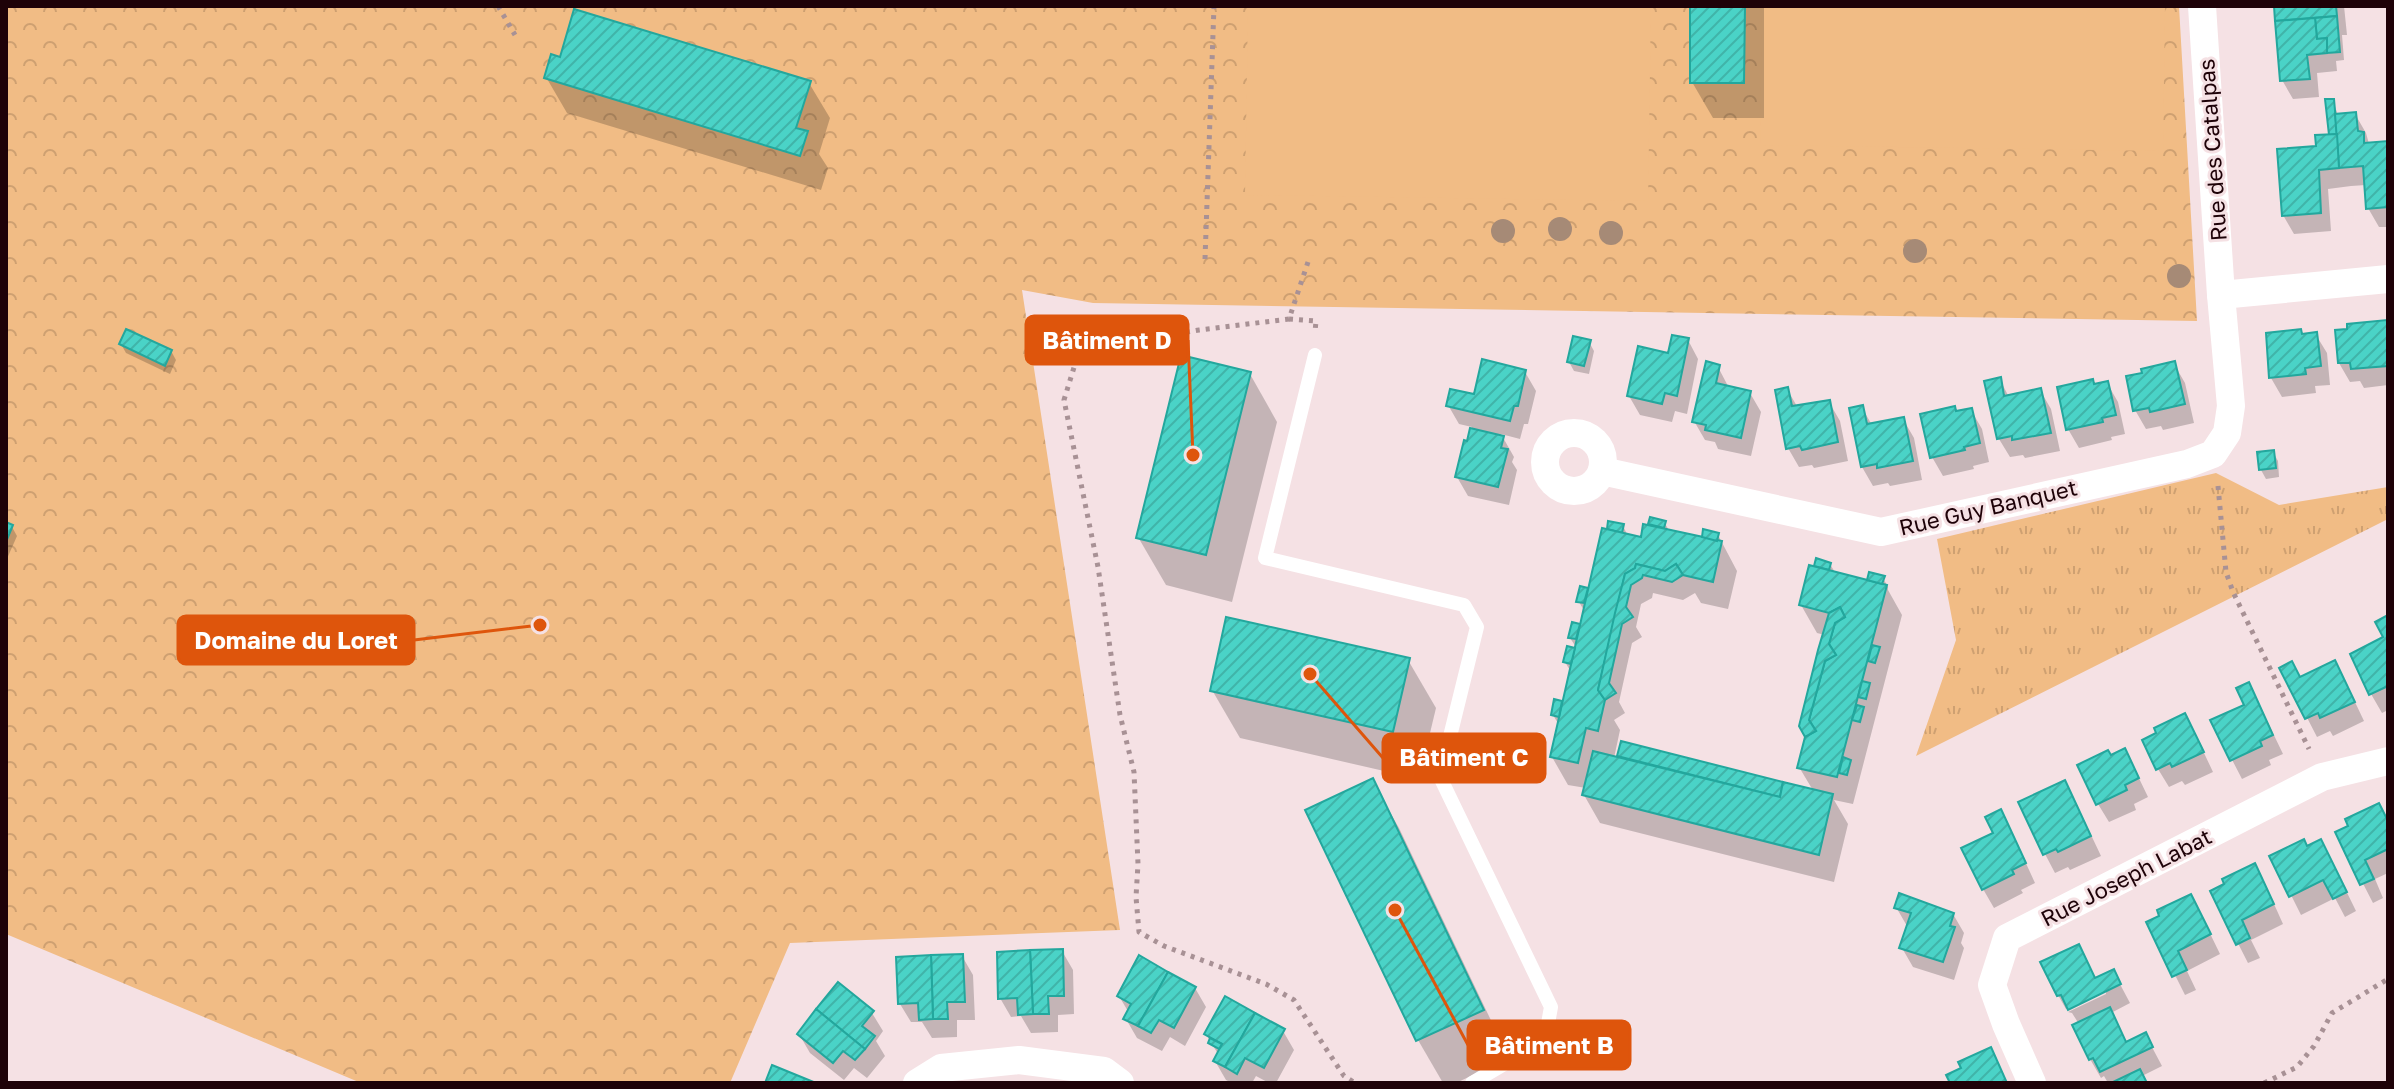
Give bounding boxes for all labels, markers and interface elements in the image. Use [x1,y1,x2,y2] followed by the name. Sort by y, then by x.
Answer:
[2192,58,2232,242] street label: Rue des Catalpas
[1026,316,1188,364] callout: Bâtiment D
[1042,325,1172,354] text: Bâtiment D
[1896,473,2080,541] street label: Rue Guy Banquet
[178,616,414,664] callout: Domaine du Loret
[194,625,398,654] text: Domaine du Loret
[1383,734,1545,782] callout: Bâtiment C
[1399,742,1529,771] text: Bâtiment C
[2036,822,2216,932] street label: Rue Joseph Labat
[1468,1021,1630,1069] callout: Bâtiment B
[1484,1030,1614,1059] text: Bâtiment B

